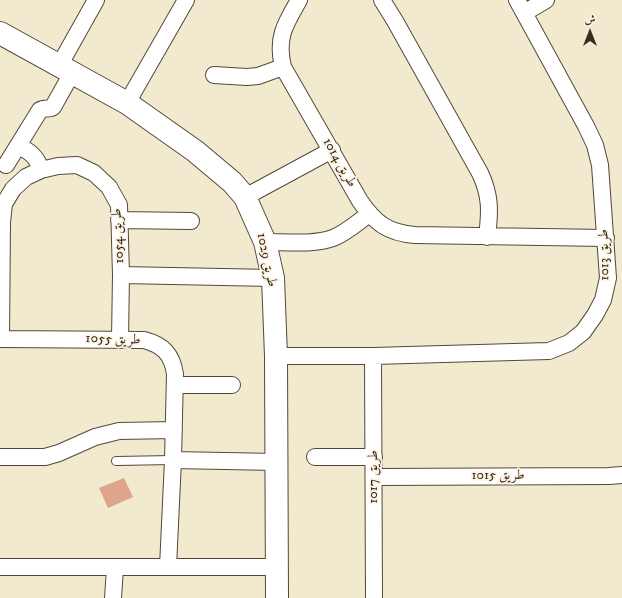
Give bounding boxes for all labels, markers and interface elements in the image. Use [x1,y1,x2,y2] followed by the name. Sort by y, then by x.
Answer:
[570,12,610,52] north arrow
[585,13,595,27] text: ش
[318,135,360,191] street label: طريق 1014
[109,208,129,264] street label: طريق 1054
[596,229,614,281] street label: طريق 1013
[252,231,280,289] street label: طريق 1029
[85,331,141,349] street label: طريق 1055
[366,450,382,504] street label: طريق 1017
[471,468,525,484] street label: طريق 1015

